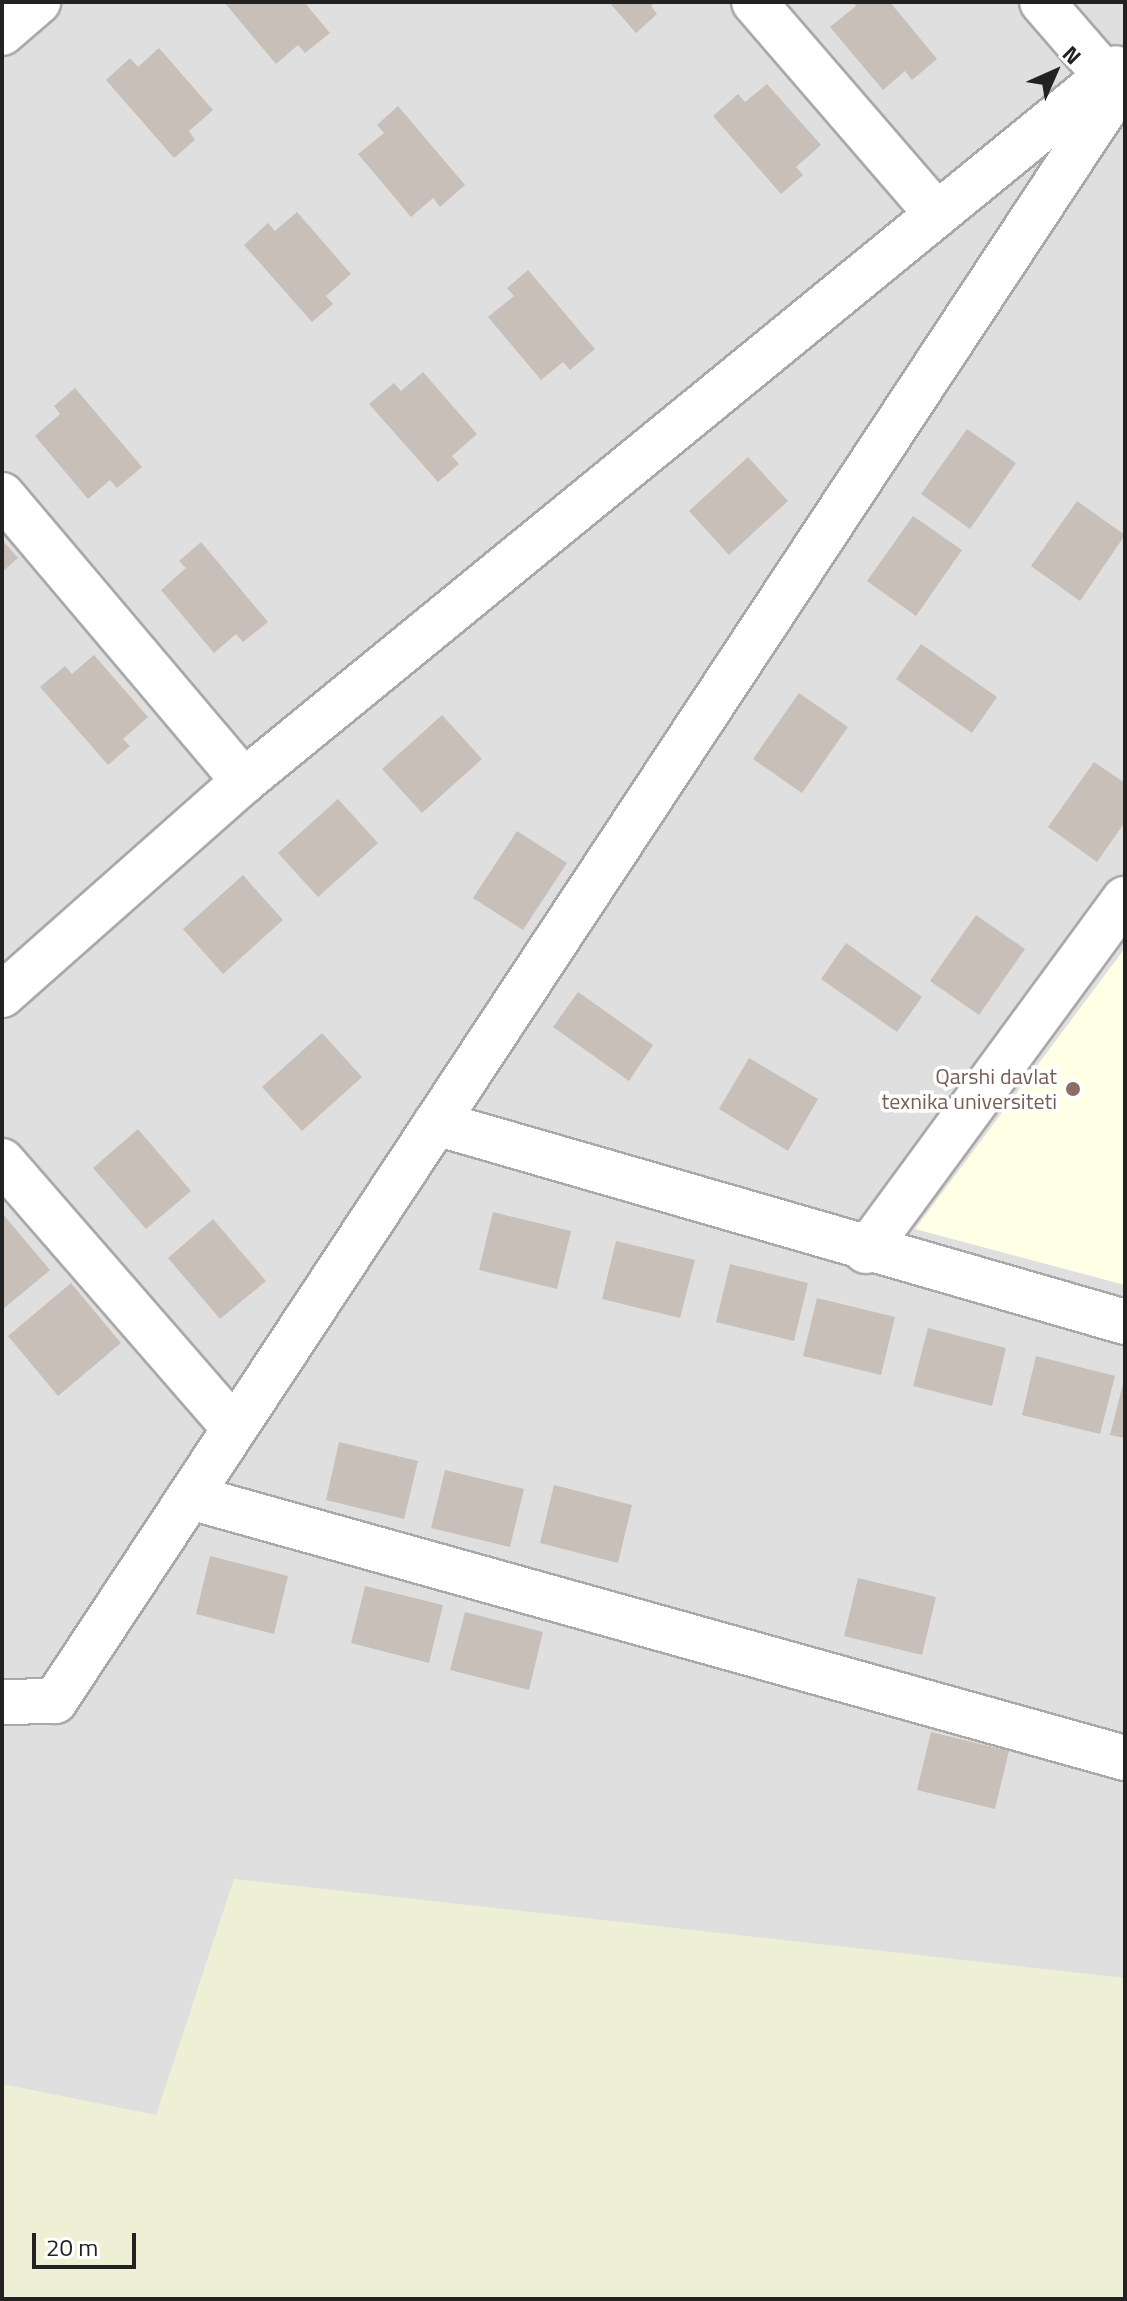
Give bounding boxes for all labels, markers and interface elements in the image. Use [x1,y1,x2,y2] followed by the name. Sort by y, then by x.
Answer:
[1015,32,1095,112] north arrow
[1055,38,1089,72] text: N
[882,1063,1057,1114] place label: Qarshi davlat texnika universiteti
[1064,1080,1082,1098] marker: Qarshi davlat texnika universiteti
[36,2217,140,2267] scale bar
[46,2229,98,2265] text: 20 m

